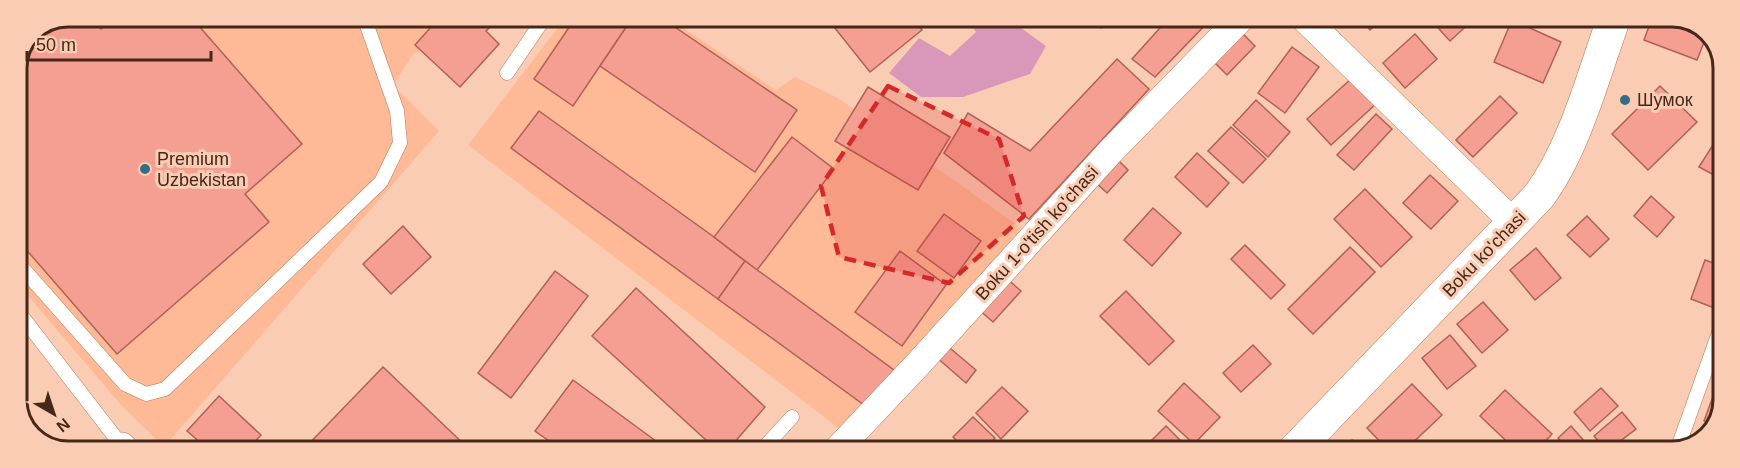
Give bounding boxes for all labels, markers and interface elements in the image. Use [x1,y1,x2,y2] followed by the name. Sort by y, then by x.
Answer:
[27,24,212,62] scale bar
[36,35,76,55] text: 50 m
[1637,90,1693,110] place label: Шумок
[1618,93,1632,107] marker: Шумок
[157,149,246,190] place label: Premium Uzbekistan
[138,162,152,176] marker: Premium Uzbekistan
[972,162,1102,304] street label: Boku 1-o'tish ko'chasi
[1438,207,1530,301] street label: Boku ko'chasi
[24,384,84,444] north arrow
[53,415,73,436] text: N

